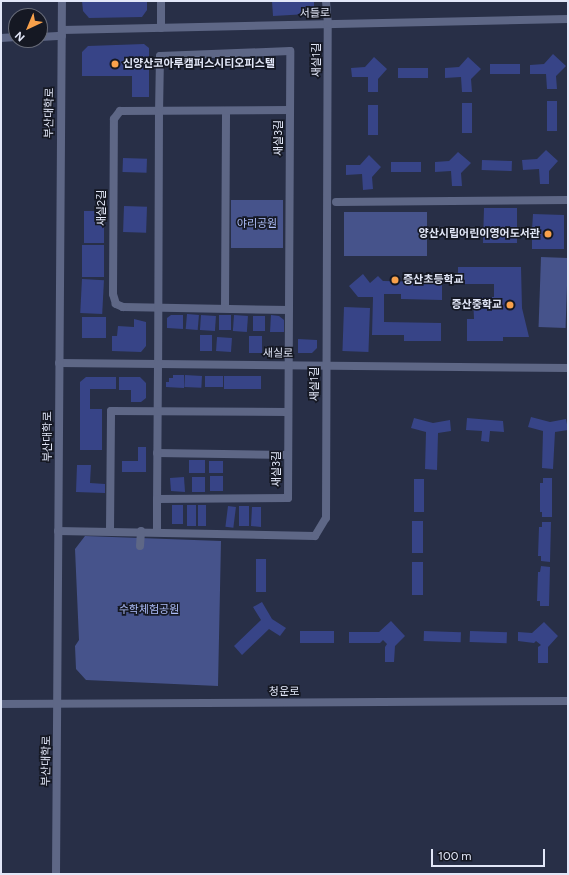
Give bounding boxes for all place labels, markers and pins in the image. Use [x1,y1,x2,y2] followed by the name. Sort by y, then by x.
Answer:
[123,57,275,71] place label: 신양산코아루캠퍼스시티오피스텔
[110,59,120,69] marker: 신양산코아루캠퍼스시티오피스텔
[419,227,540,241] place label: 양산시립어린이영어도서관
[543,229,553,239] marker: 양산시립어린이영어도서관
[403,273,464,287] place label: 증산초등학교
[390,275,400,285] marker: 증산초등학교
[451,298,502,312] place label: 증산중학교
[505,300,515,310] marker: 증산중학교

